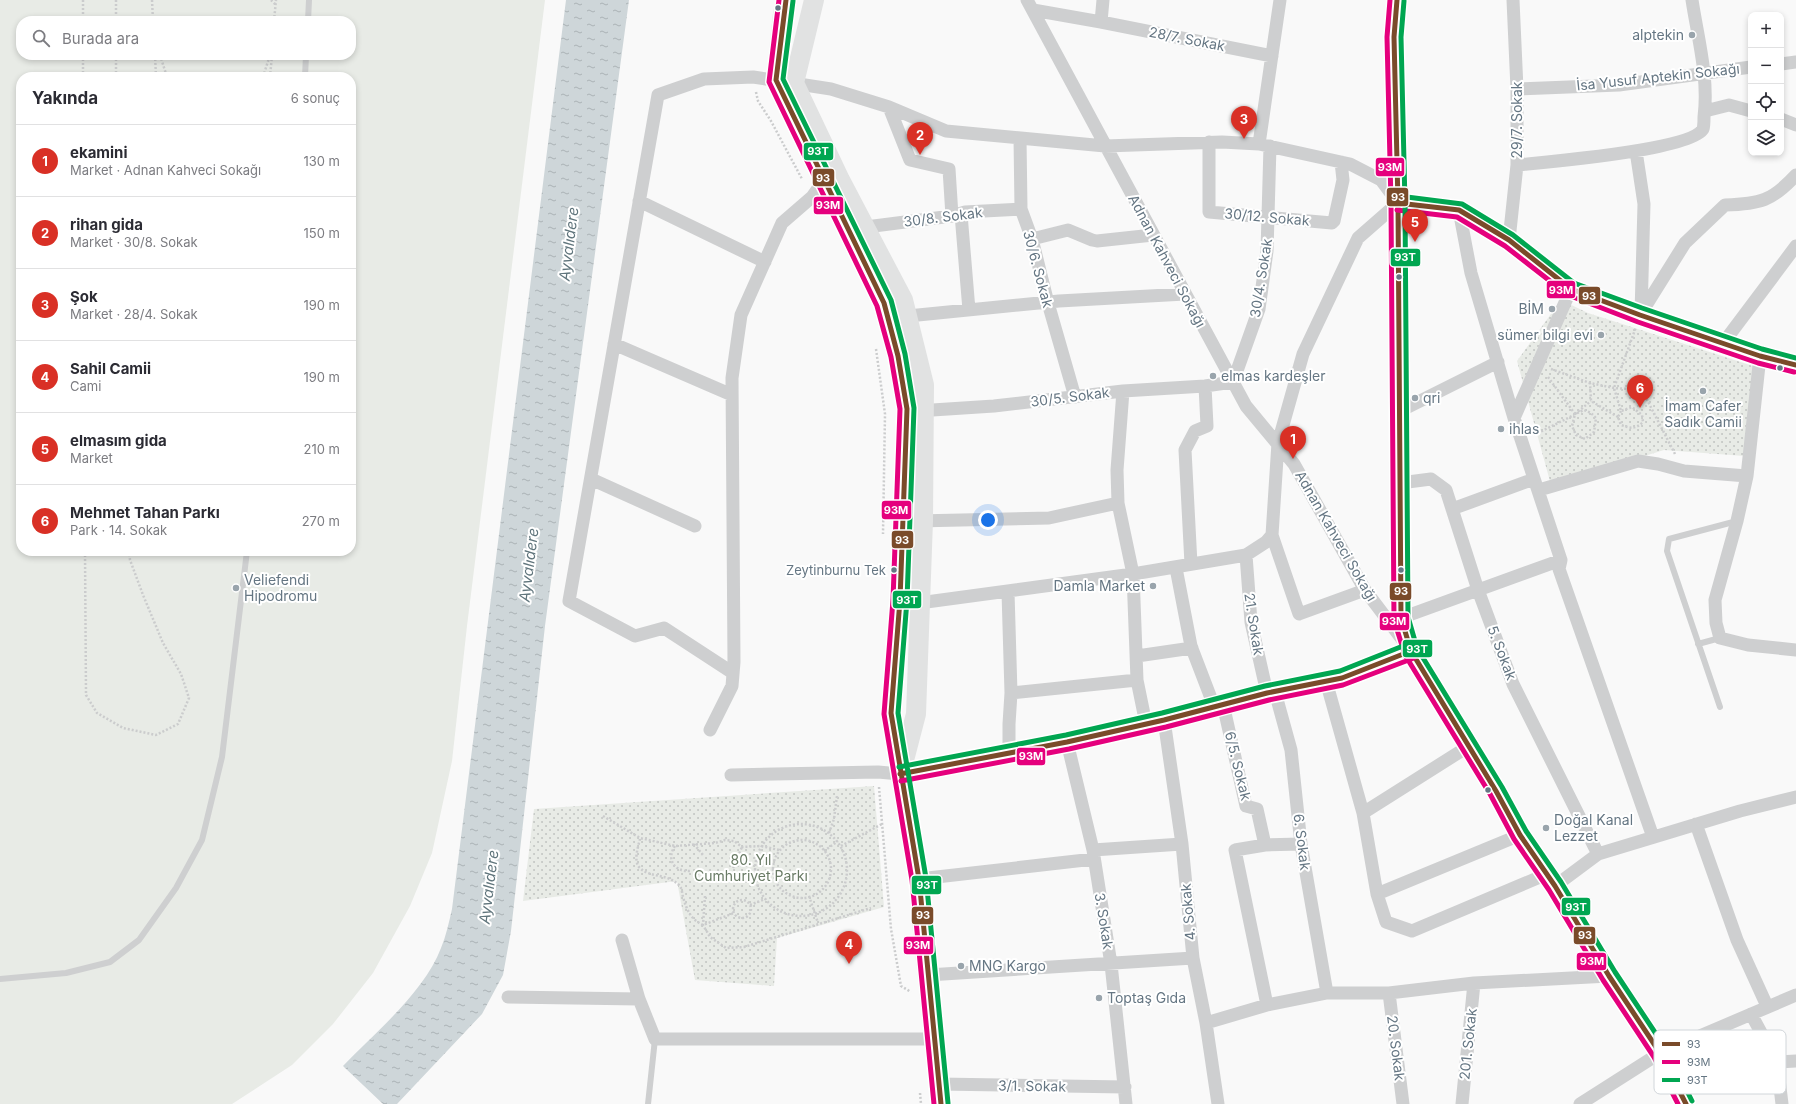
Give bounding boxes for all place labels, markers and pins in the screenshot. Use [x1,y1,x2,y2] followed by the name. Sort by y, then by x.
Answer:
[773,3,783,13] unlabelled marker
[1632,26,1684,43] place label: alptekin
[1687,30,1697,40] marker: alptekin
[1231,106,1257,139] pin: 3
[907,122,933,155] pin: 2
[1402,209,1428,242] pin: 5
[1394,272,1404,282] unlabelled marker
[1518,300,1544,317] place label: BİM
[1547,304,1557,314] marker: BİM
[1497,326,1593,343] place label: sümer bilgi evi
[1596,330,1606,340] marker: sümer bilgi evi
[1775,363,1785,373] unlabelled marker
[1221,367,1326,384] place label: elmas kardeşler
[1208,371,1218,381] marker: elmas kardeşler
[1627,375,1653,408] pin: 6
[1698,386,1708,396] marker: İmam Cafer Sadık Camii
[1423,389,1440,406] place label: qri
[1410,393,1420,403] marker: qri
[1664,397,1742,430] place label: İmam Cafer Sadık Camii
[1509,420,1539,437] place label: ihlas
[1496,424,1506,434] marker: ihlas
[1280,426,1306,459] pin: 1
[786,562,886,578] place label: Zeytinburnu Tek
[889,565,899,575] marker: Zeytinburnu Tek
[1396,565,1406,575] unlabelled marker
[244,571,317,604] place label: Veliefendi Hipodromu
[1053,577,1145,594] place label: Damla Market
[1148,581,1158,591] marker: Damla Market
[231,583,241,593] marker: Veliefendi Hipodromu
[1483,785,1493,795] unlabelled marker
[1554,811,1633,844] place label: Doğal Kanal Lezzet
[1541,823,1551,833] marker: Doğal Kanal Lezzet
[836,931,862,964] pin: 4
[969,957,1046,974] place label: MNG Kargo
[956,961,966,971] marker: MNG Kargo
[1107,989,1186,1006] place label: Toptaş Gıda
[1094,993,1104,1003] marker: Toptaş Gıda

